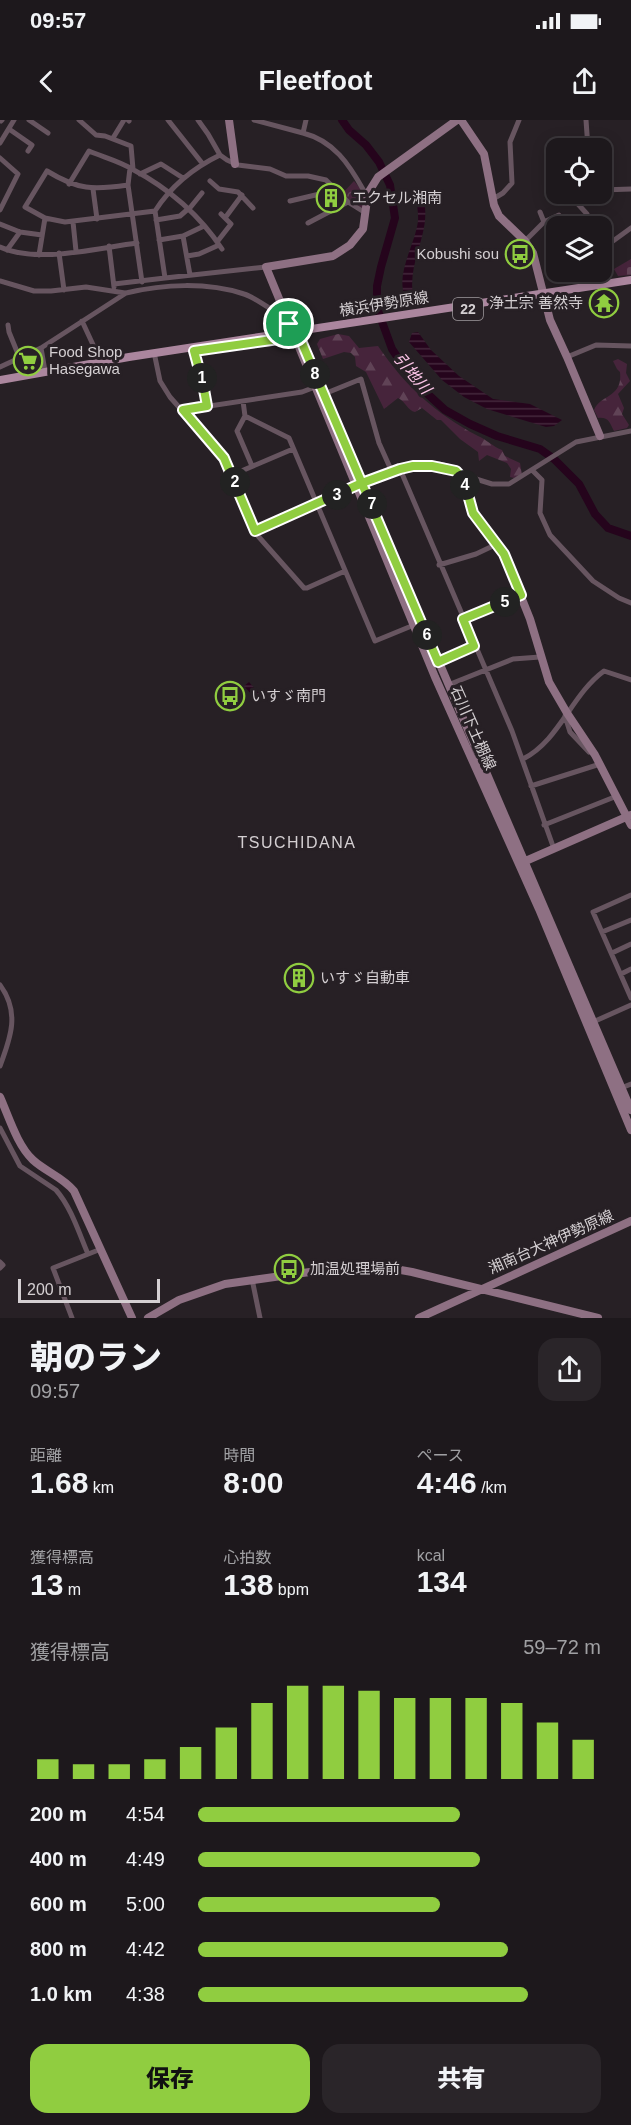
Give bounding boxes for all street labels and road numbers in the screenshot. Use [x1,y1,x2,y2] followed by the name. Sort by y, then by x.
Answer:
[338,288,430,319] street label: 横浜伊勢原線
[453,298,483,320] road number: 22
[447,683,500,772] street label: 石川下土棚線
[486,1206,616,1277] street label: 湘南台大神伊勢原線

